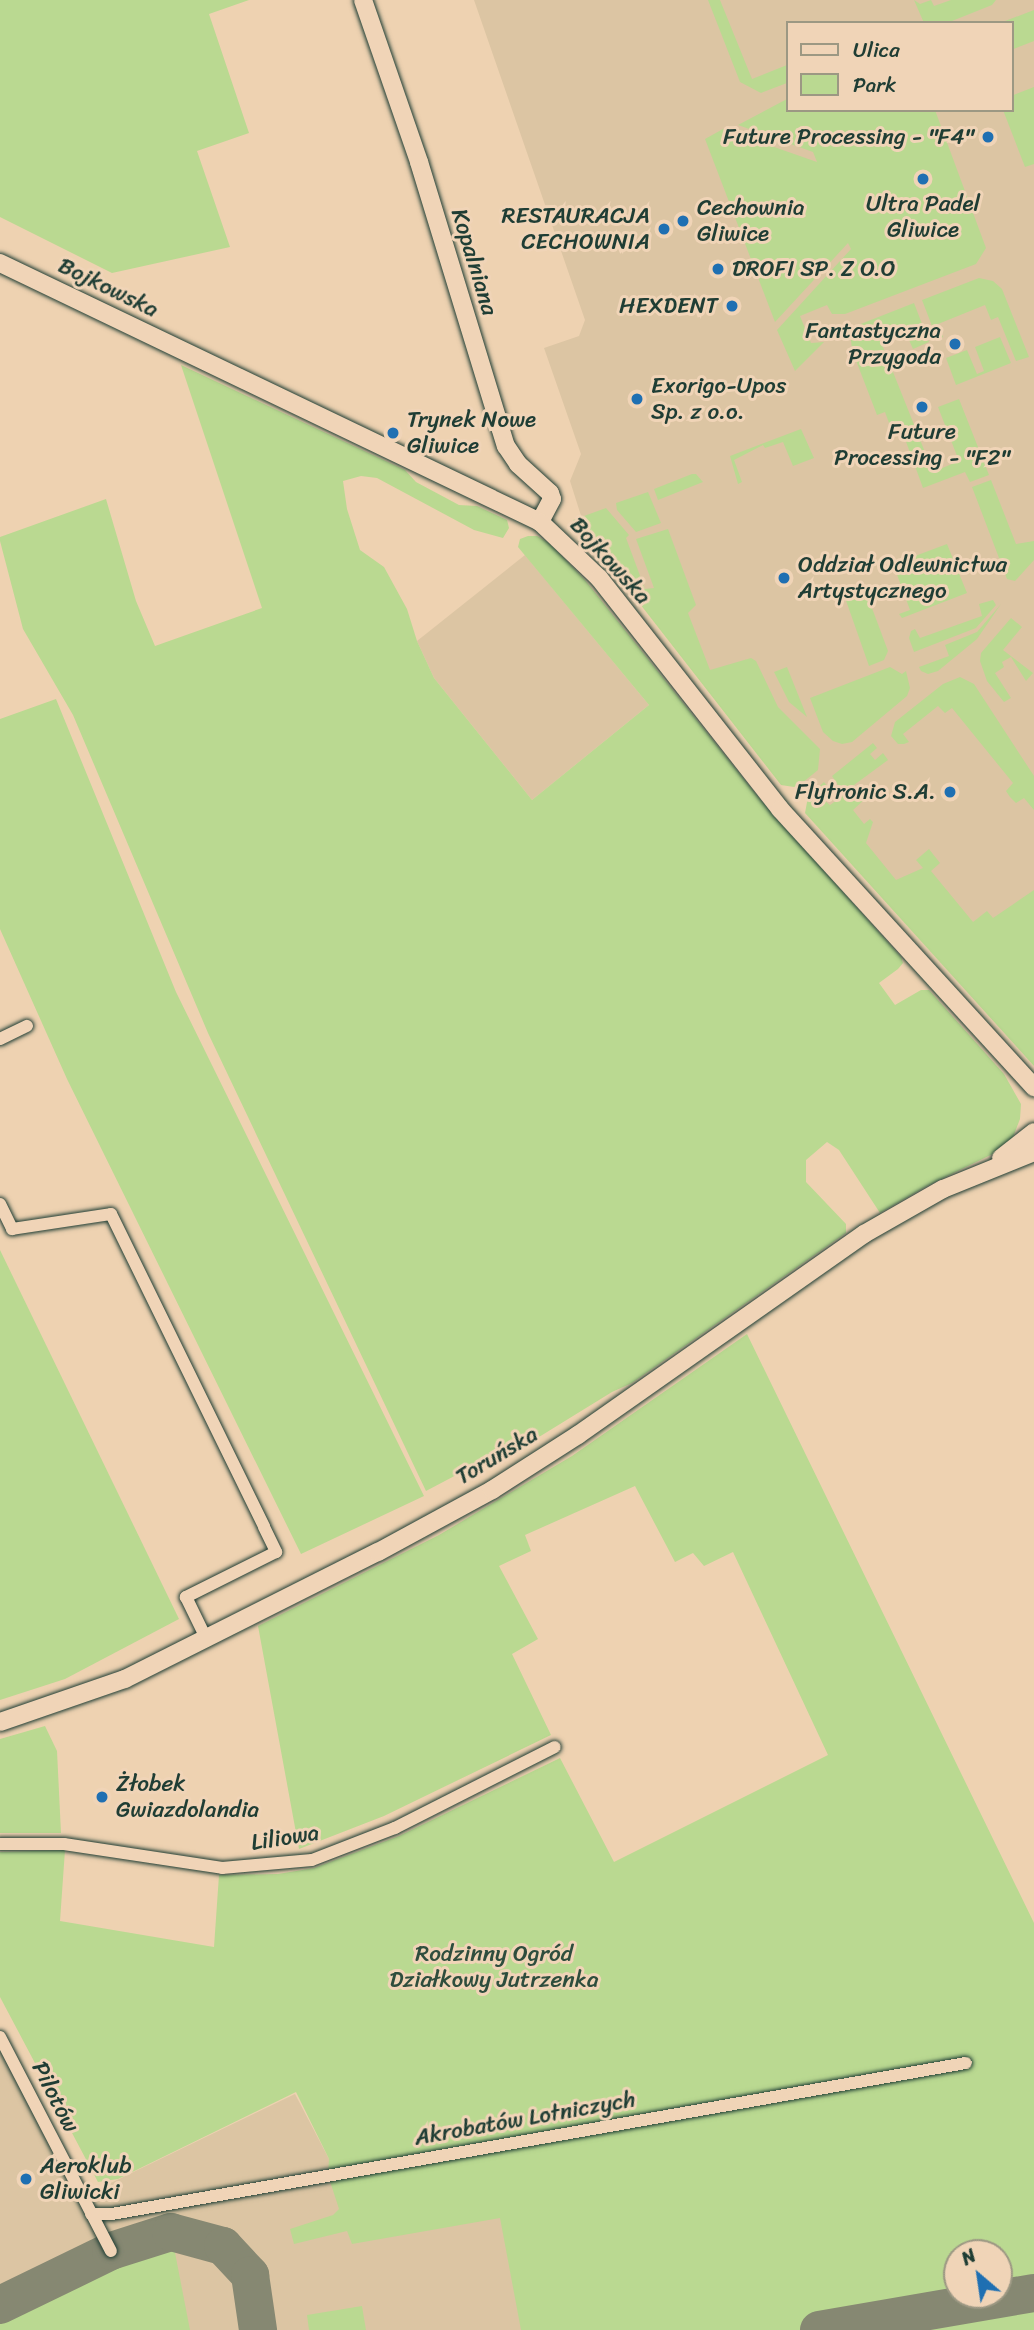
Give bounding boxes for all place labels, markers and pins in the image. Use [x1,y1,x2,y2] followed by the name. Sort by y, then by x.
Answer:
[723,123,974,151] place label: Future Processing - "F4"
[980,129,996,145] marker: Future Processing - "F4"
[915,171,931,187] marker: Ultra Padel Gliwice
[866,190,980,244] place label: Ultra Padel Gliwice
[697,194,805,248] place label: Cechownia Gliwice
[502,202,650,256] place label: RESTAURACJA CECHOWNIA
[675,213,691,229] marker: Cechownia Gliwice
[656,221,672,237] marker: RESTAURACJA CECHOWNIA
[732,255,896,283] place label: DROFI SP. Z O.O
[710,261,726,277] marker: DROFI SP. Z O.O
[619,292,718,320] place label: HEXDENT
[724,298,740,314] marker: HEXDENT
[805,317,941,371] place label: Fantastyczna Przygoda
[947,336,963,352] marker: Fantastyczna Przygoda
[651,372,786,426] place label: Exorigo-Upos Sp. z o.o.
[629,391,645,407] marker: Exorigo-Upos Sp. z o.o.
[914,399,930,415] marker: Future Processing - "F2"
[407,406,537,460] place label: Trynek Nowe Gliwice
[834,418,1010,472] place label: Future Processing - "F2"
[385,425,401,441] marker: Trynek Nowe Gliwice
[798,551,1008,605] place label: Oddział Odlewnictwa Artystycznego
[776,570,792,586] marker: Oddział Odlewnictwa Artystycznego
[795,778,936,806] place label: Flytronic S.A.
[942,784,958,800] marker: Flytronic S.A.
[116,1770,259,1824] place label: Żłobek Gwiazdolandia
[94,1789,110,1805] marker: Żłobek Gwiazdolandia
[40,2152,132,2206] place label: Aeroklub Gliwicki
[18,2171,34,2187] marker: Aeroklub Gliwicki

